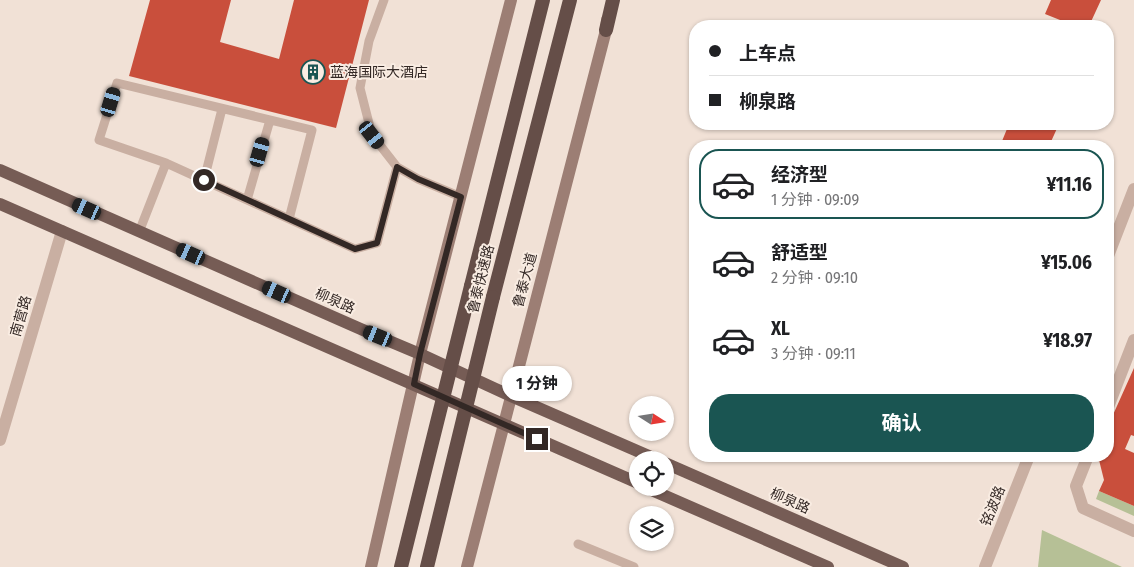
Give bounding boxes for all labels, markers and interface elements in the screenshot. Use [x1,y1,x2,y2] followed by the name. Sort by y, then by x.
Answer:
[739,42,796,65] text: 上车点
[300,59,326,85] building icon: 蓝海国际大酒店
[330,64,428,81] place label: 蓝海国际大酒店
[99,85,122,119] car
[739,90,796,113] text: 柳泉路
[356,119,387,151] car
[248,136,271,168] car
[711,162,756,207] icon: car
[771,163,828,186] text: 经济型
[193,169,215,191] route start
[1047,173,1092,196] text: ¥11.16
[771,190,859,209] text: 1 分钟 · 09:09
[70,196,103,222] car
[711,240,756,285] icon: car
[174,241,207,267] car
[771,241,828,264] text: 舒适型
[464,243,498,315] street label: 鲁泰快速路
[510,251,540,309] street label: 鲁泰大道
[1041,251,1092,274] text: ¥15.06
[771,268,858,287] text: 2 分钟 · 09:10
[260,279,293,305] car
[312,285,358,317] street label: 柳泉路
[7,293,35,339] street label: 南营路
[771,317,790,340] text: XL
[711,318,756,363] icon: car
[361,323,394,349] car
[1043,329,1092,352] text: ¥18.97
[771,344,856,363] text: 3 分钟 · 09:11
[502,366,572,402] callout: 1 分钟
[516,374,558,393] text: 1 分钟
[709,394,1094,452] button: 确认
[629,396,674,441] north arrow
[629,396,674,551] map controls
[526,428,548,450] route end
[629,451,674,496] button: locate
[977,483,1009,529] street label: 铭波路
[767,485,813,517] street label: 柳泉路
[629,506,674,551] button: layers

